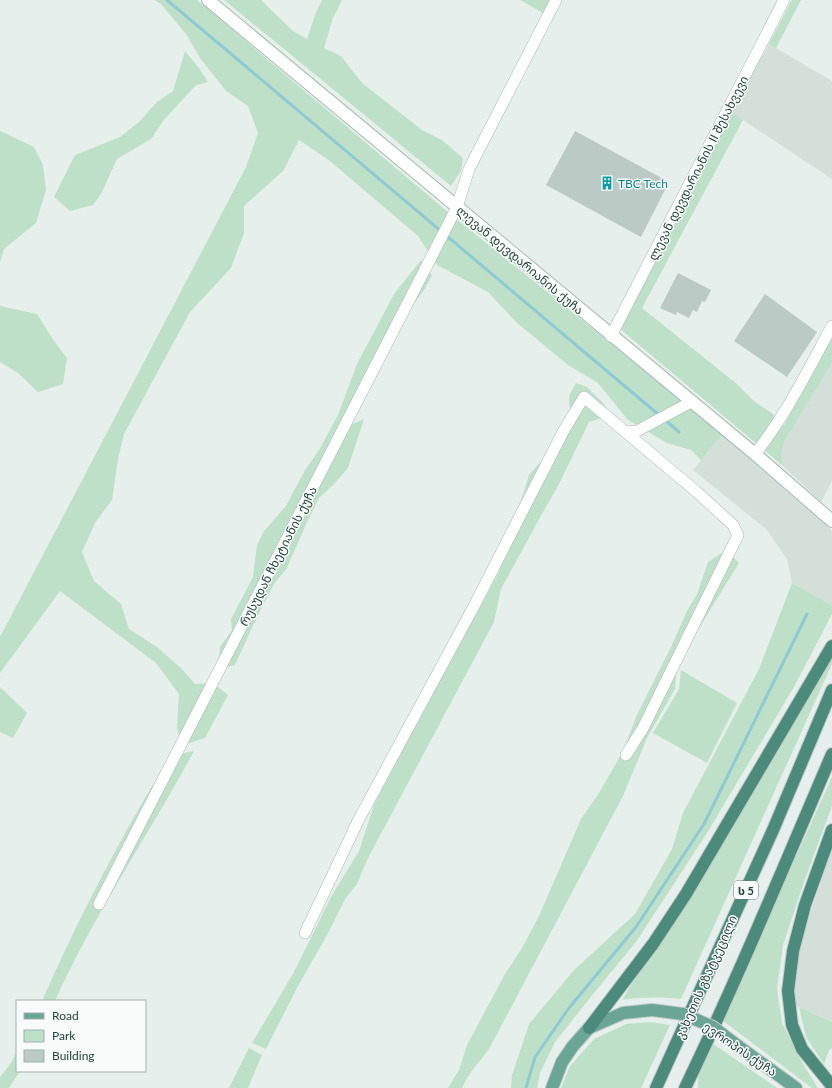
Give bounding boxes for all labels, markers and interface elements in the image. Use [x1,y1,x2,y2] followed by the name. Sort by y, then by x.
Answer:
[645,73,752,263] street label: ლევან დევდარიანის II შესახვევი
[599,175,615,191] building icon: TBC Tech
[618,176,668,191] place label: TBC Tech
[453,203,586,318] street label: ლევან დევდარიანის ქუჩა
[236,484,321,629] street label: რუსუდან ჩხეტიანის ქუჩა
[734,881,758,899] road number: ს 5
[672,913,741,1042] street label: კახეთის გზატკეცილი
[16,1000,146,1072] legend
[52,1008,79,1023] text: Road
[700,1019,780,1079] street label: ევროპის ქუჩა
[52,1028,76,1043] text: Park
[52,1048,95,1063] text: Building

